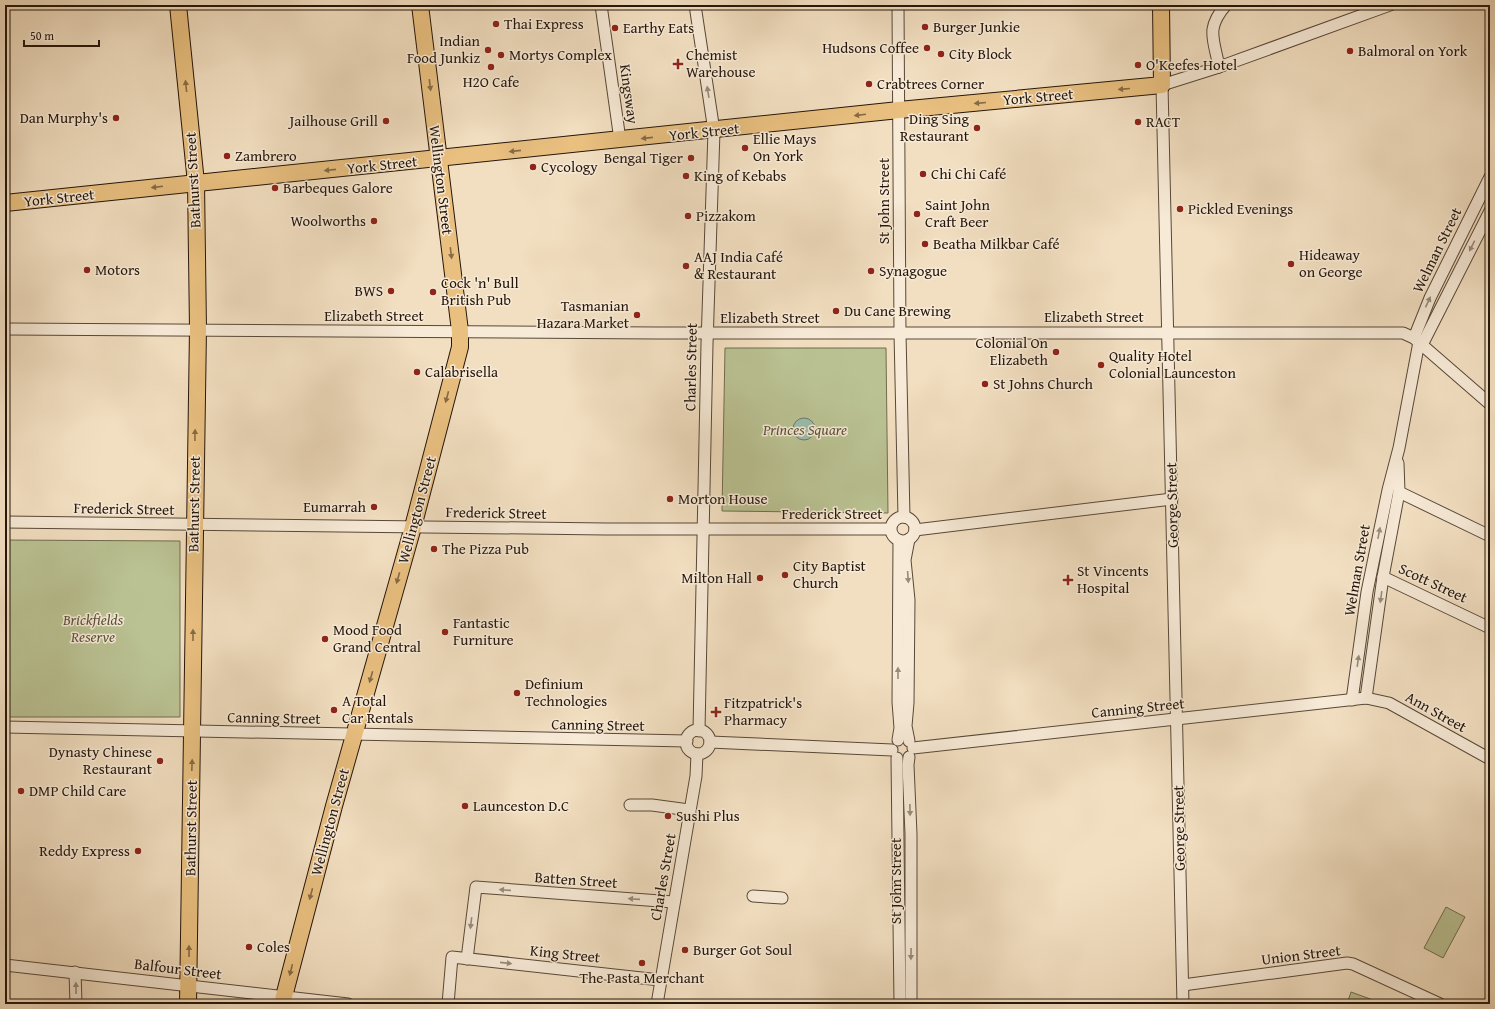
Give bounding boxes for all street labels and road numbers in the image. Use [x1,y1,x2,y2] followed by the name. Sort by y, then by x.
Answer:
[615,63,644,126] street label: Kingsway
[1002,83,1075,110] street label: York Street
[668,117,741,146] street label: York Street
[424,124,459,237] street label: Wellington Street
[179,131,206,229] street label: Bathurst Street
[346,150,419,179] street label: York Street
[873,157,894,244] street label: St John Street
[23,183,96,212] street label: York Street
[1407,203,1467,296] street label: Welman Street
[324,305,424,326] street label: Elizabeth Street
[1044,306,1144,327] street label: Elizabeth Street
[720,307,820,328] street label: Elizabeth Street
[679,322,702,411] street label: Charles Street
[392,453,441,566] street label: Wellington Street
[182,455,205,552] street label: Bathurst Street
[1160,461,1183,548] street label: George Street
[73,497,175,520] street label: Frederick Street
[445,501,547,524] street label: Frederick Street
[781,503,883,524] street label: Frederick Street
[1338,522,1375,617] street label: Welman Street
[1395,558,1472,608] street label: Scott Street
[1402,686,1471,737] street label: Ann Street
[1090,692,1186,723] street label: Canning Street
[227,706,322,729] street label: Canning Street
[551,713,646,736] street label: Canning Street
[305,765,354,878] street label: Wellington Street
[179,779,202,876] street label: Bathurst Street
[1167,784,1190,871] street label: George Street
[644,831,681,922] street label: Charles Street
[885,837,906,924] street label: St John Street
[534,866,619,893] street label: Batten Street
[529,939,602,968] street label: King Street
[1260,939,1343,970] street label: Union Street
[133,953,224,984] street label: Balfour Street

